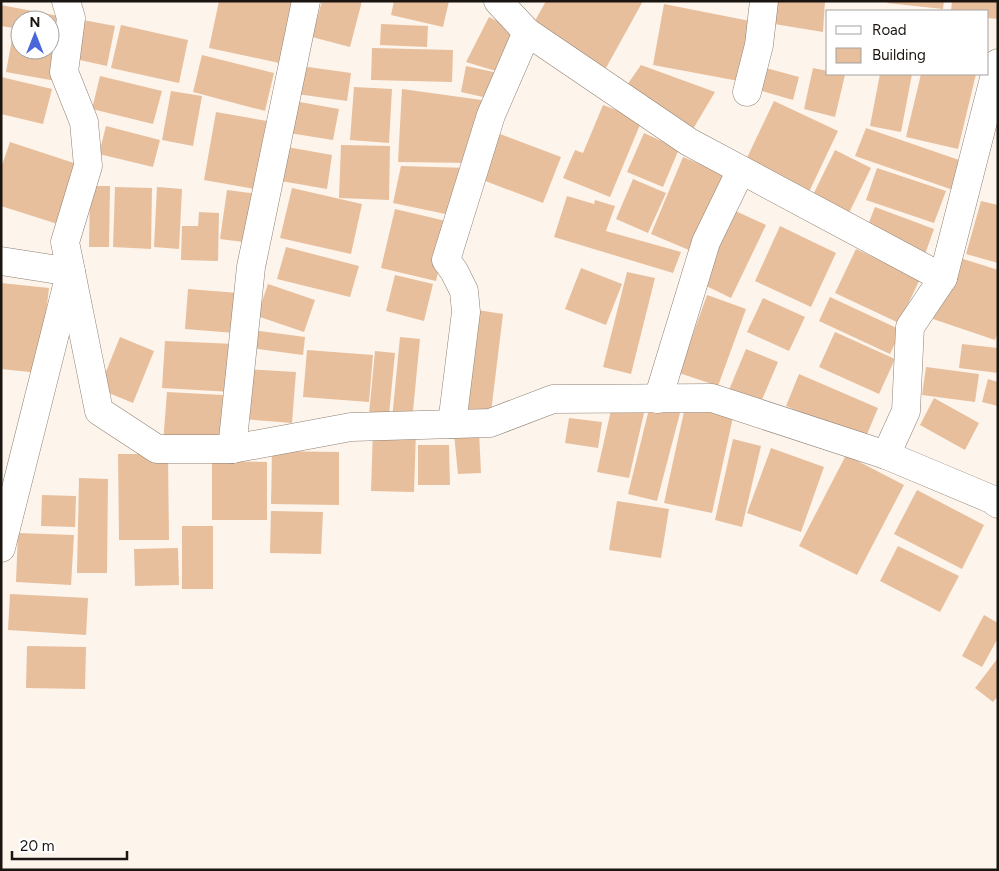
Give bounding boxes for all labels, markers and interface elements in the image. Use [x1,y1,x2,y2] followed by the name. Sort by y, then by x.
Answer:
[10,10,60,60] north arrow
[826,10,989,75] legend
[30,14,40,31] text: N
[872,21,907,39] text: Road
[872,46,926,64] text: Building
[12,828,128,860] scale bar
[20,837,54,855] text: 20 m

